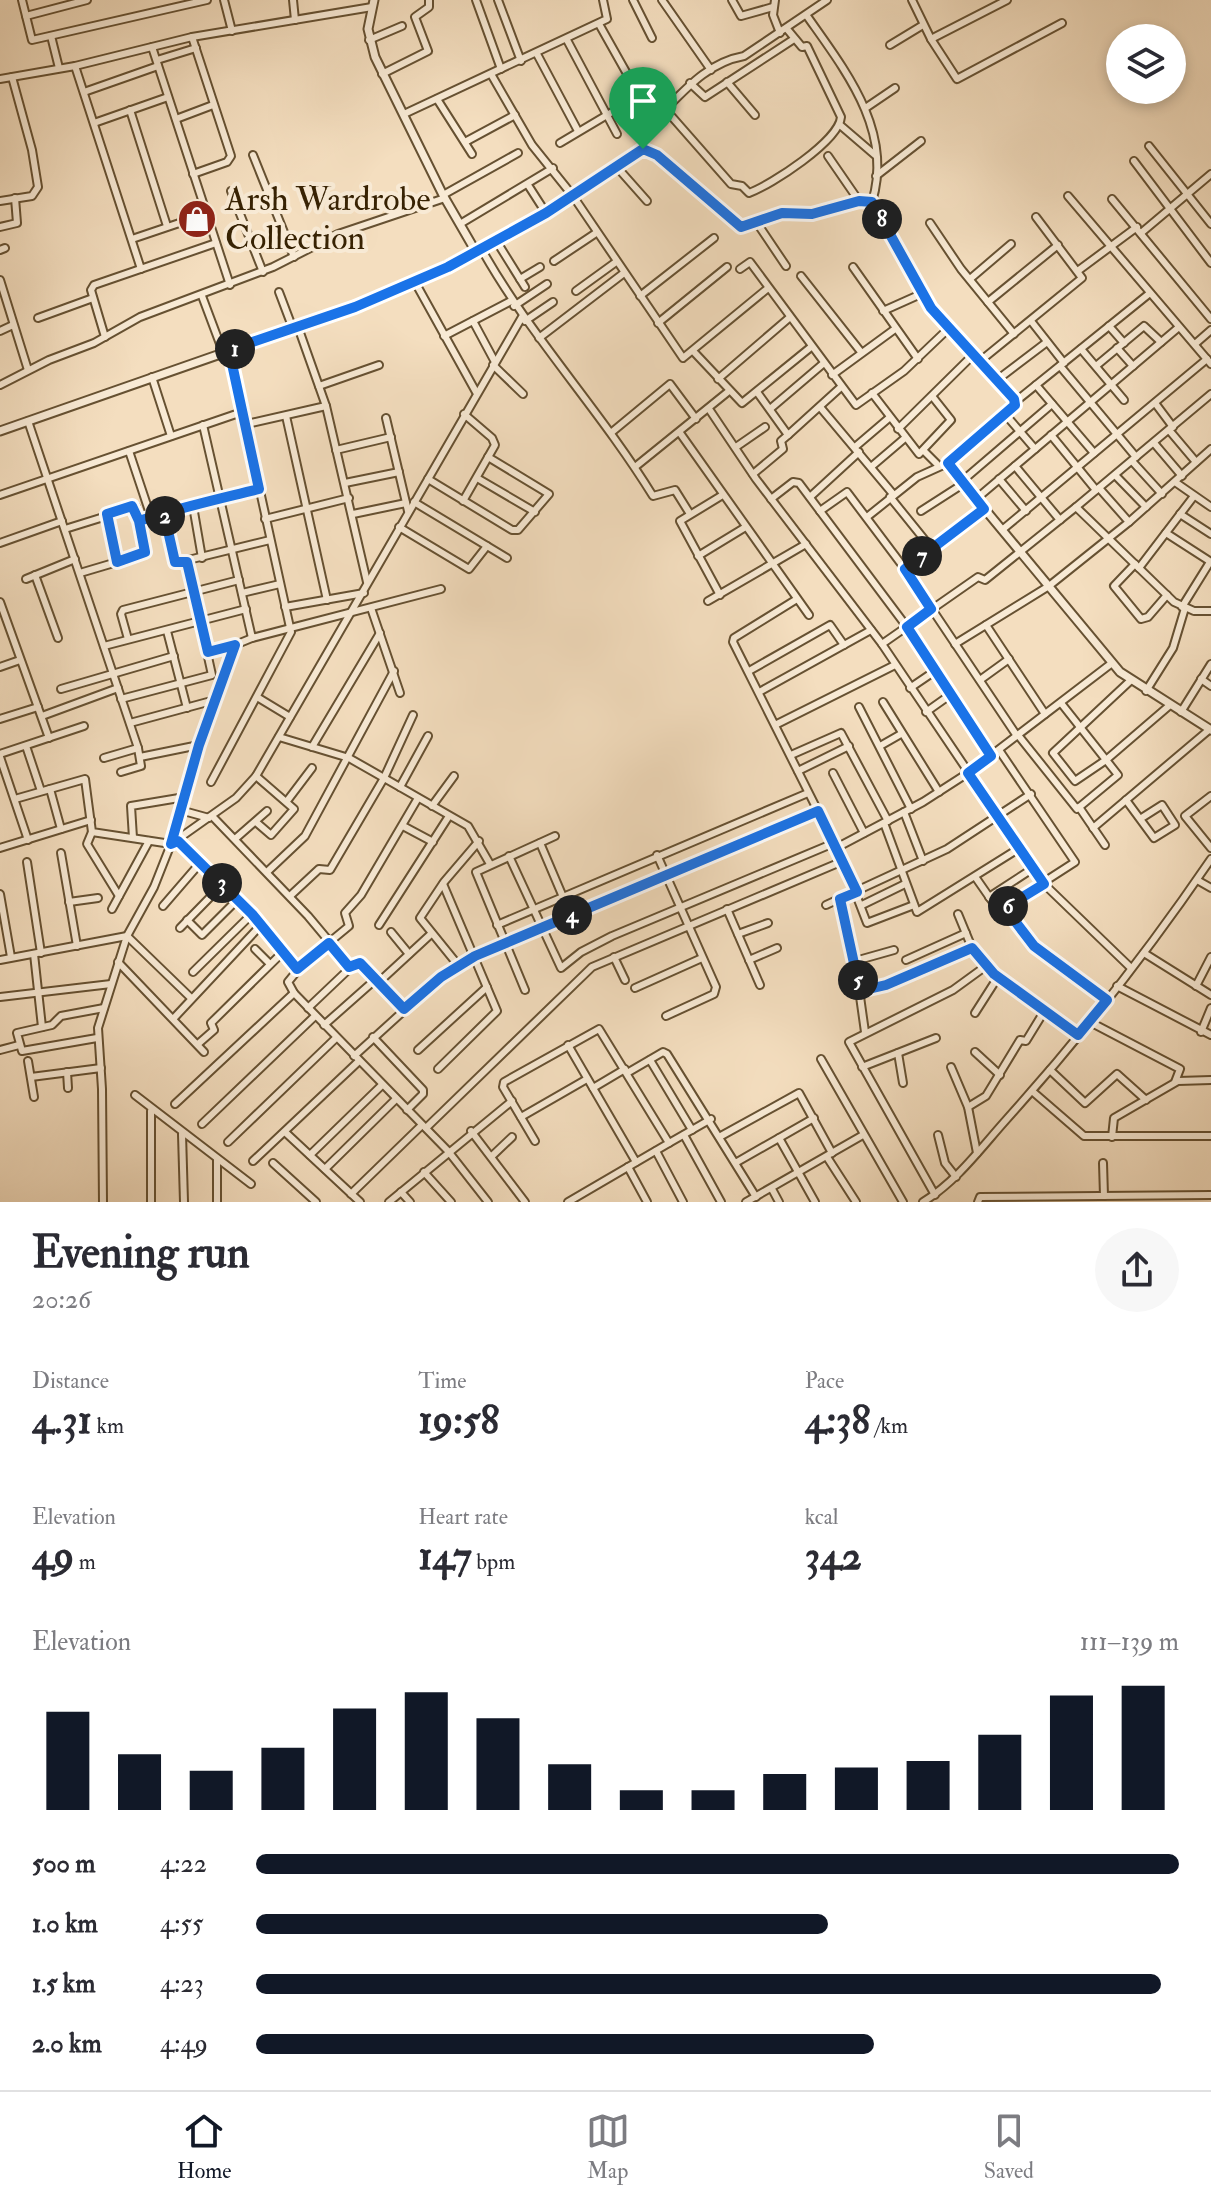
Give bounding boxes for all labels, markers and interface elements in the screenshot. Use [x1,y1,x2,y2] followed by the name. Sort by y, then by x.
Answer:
[1106,24,1186,104] map controls
[1106,24,1186,104] button: layers
[609,67,677,149] pin
[621,79,665,123] icon: arrive
[224,178,430,260] place label: Arsh Wardrobe Collection
[176,198,218,240] shop icon: Arsh Wardrobe Collection
[862,199,902,239] pin: 8
[877,205,887,233] text: 8
[215,329,255,369] pin: 1
[231,335,239,363] text: 1
[145,496,185,536] pin: 2
[159,502,171,530] text: 2
[902,536,942,576] pin: 7
[917,542,927,570] text: 7
[202,863,242,903] pin: 3
[218,869,226,897] text: 3
[988,886,1028,926] pin: 6
[1002,892,1014,920] text: 6
[552,895,592,935] pin: 4
[566,901,578,929] text: 4
[838,960,878,1000] pin: 5
[853,966,863,994] text: 5
[32,1226,250,1281] text: Evening run
[1095,1228,1179,1312] button: share
[32,1284,91,1316] text: 20:26
[32,1367,109,1395] text: Distance
[418,1367,466,1395] text: Time
[805,1367,844,1395] text: Pace
[32,1395,92,1446] text: 4.31
[418,1395,499,1446] text: 19:58
[805,1395,870,1446] text: 4:38
[92,1412,124,1440] text: km
[870,1412,908,1440] text: /km
[32,1503,116,1531] text: Elevation
[418,1503,508,1531] text: Heart rate
[805,1503,838,1531] text: kcal
[32,1531,74,1582] text: 49
[418,1531,472,1582] text: 147
[805,1531,862,1582] text: 342
[74,1548,96,1576] text: m
[472,1548,515,1576] text: bpm
[32,1626,131,1658] text: Elevation
[1080,1626,1179,1658] text: 111–139 m
[32,1848,96,1880] text: 500 m
[160,1848,207,1880] text: 4:22
[32,1908,98,1940] text: 1.0 km
[160,1908,203,1940] text: 4:55
[32,1968,95,2000] text: 1.5 km
[160,1968,204,2000] text: 4:23
[32,2028,102,2060] text: 2.0 km
[160,2028,208,2060] text: 4:49
[177,2109,232,2185] tab: Home
[586,2109,630,2185] tab: Map
[984,2109,1034,2185] tab: Saved

